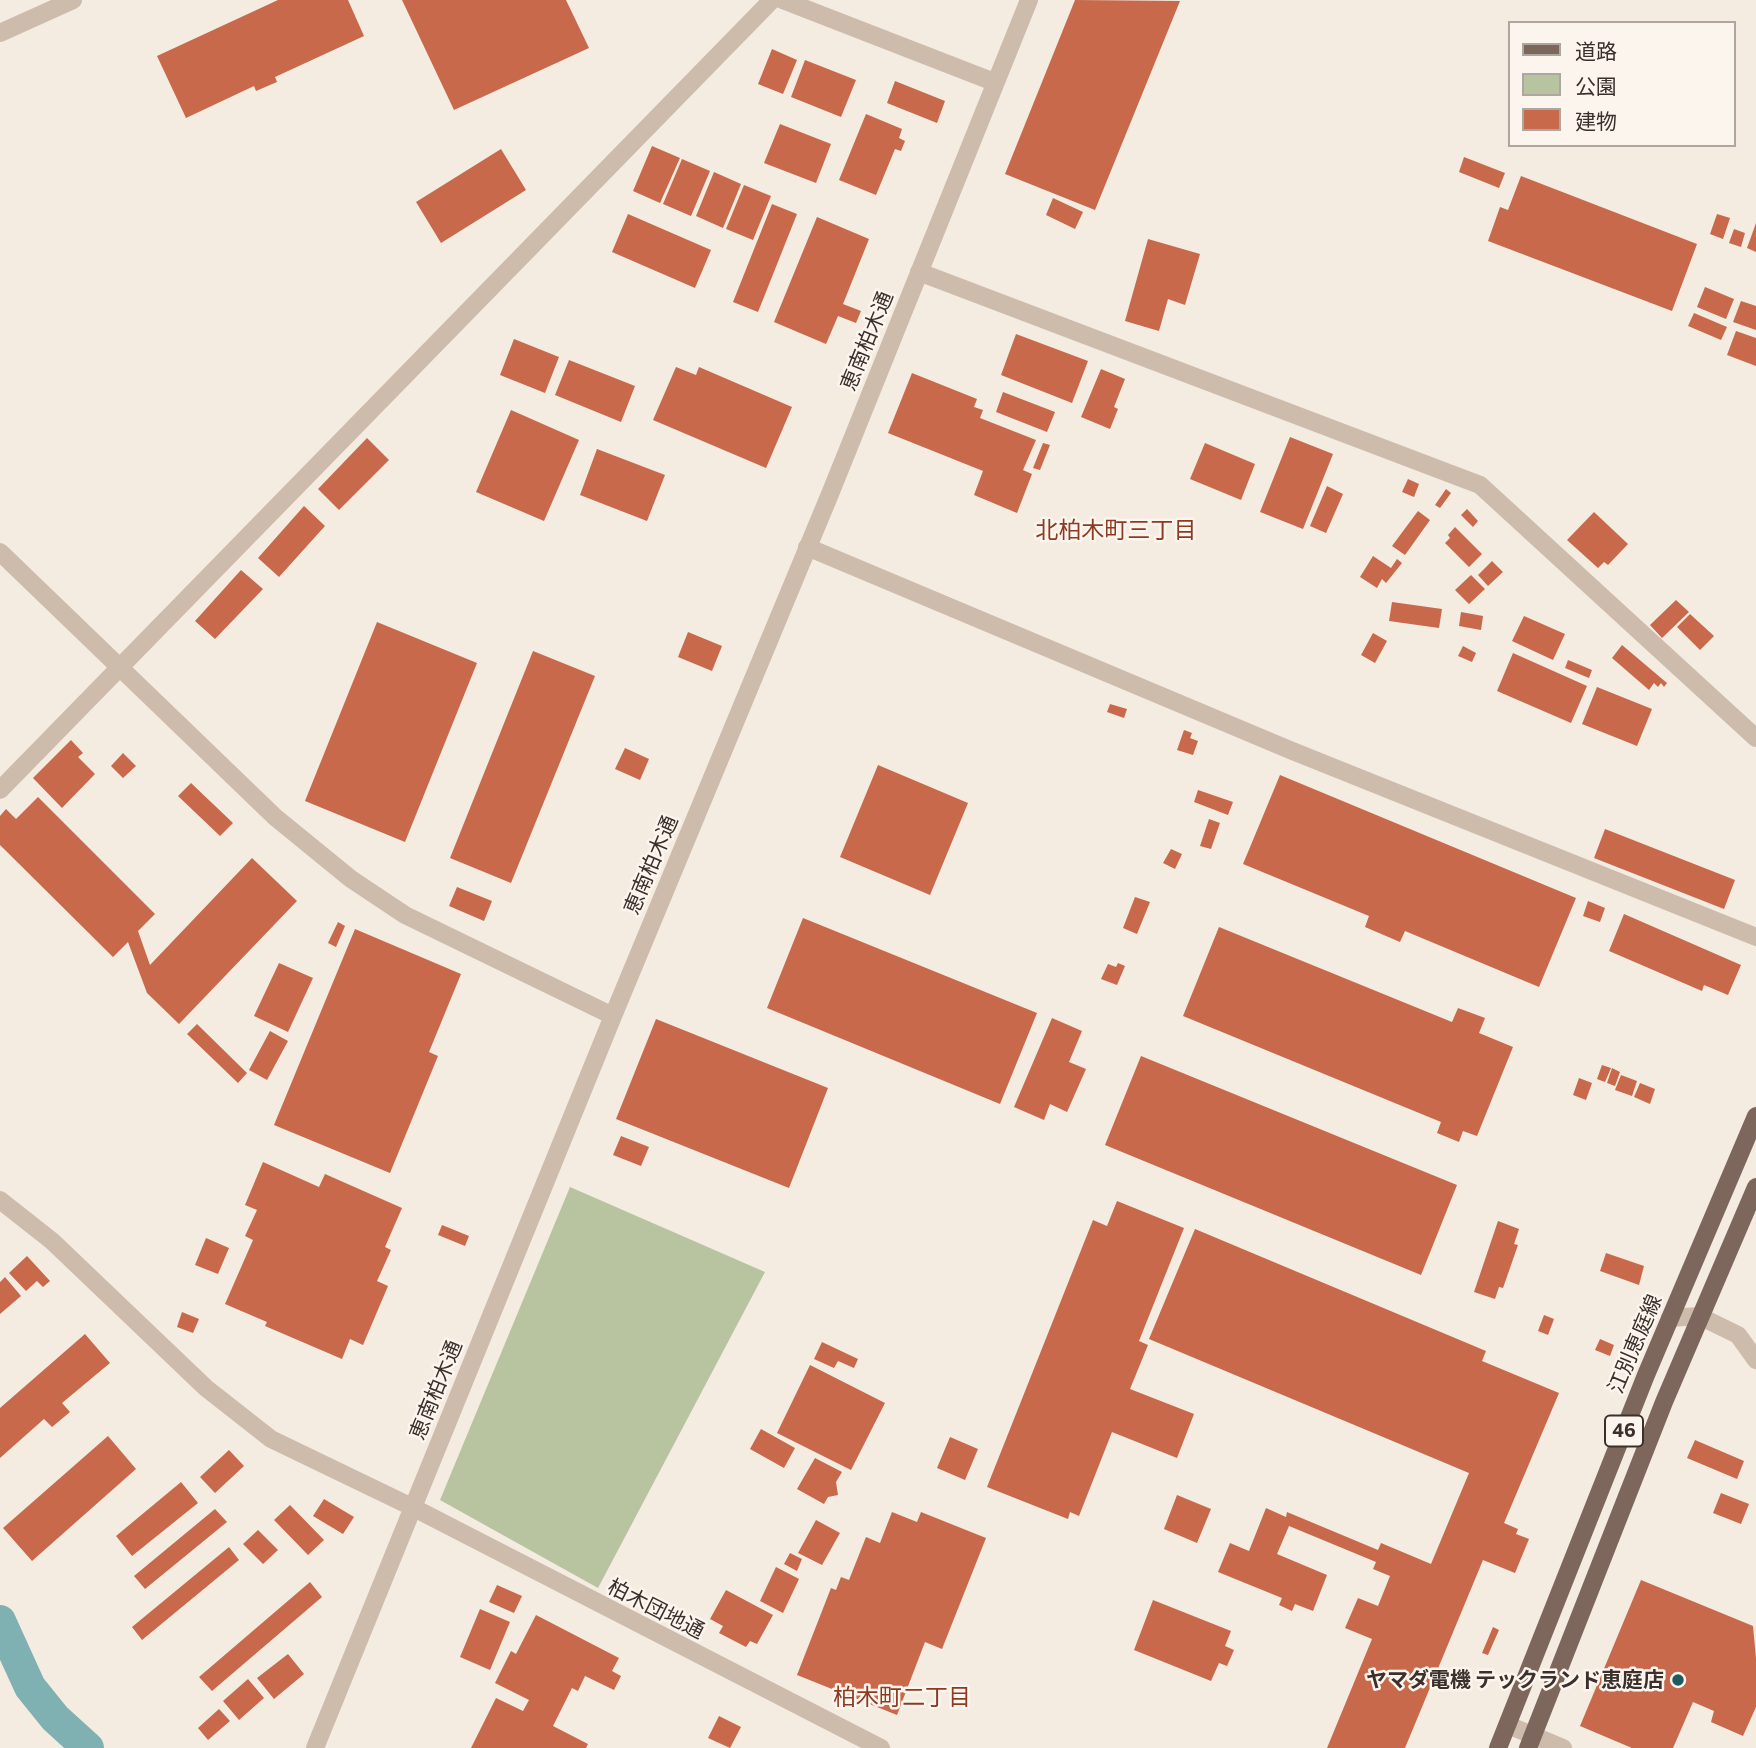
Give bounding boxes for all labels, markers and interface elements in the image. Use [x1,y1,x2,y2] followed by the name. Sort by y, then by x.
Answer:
[1508,21,1735,147] legend
[1575,38,1617,63] text: 道路
[1575,73,1617,98] text: 公園
[1575,108,1617,133] text: 建物
[836,288,898,394] street label: 恵南柏木通
[1036,516,1196,544] district label: 北柏木町三丁目
[619,812,683,918] street label: 恵南柏木通
[1603,1291,1667,1397] street label: 江別恵庭線
[405,1337,467,1443] street label: 恵南柏木通
[1605,1415,1643,1446] road number: 46
[604,1574,708,1644] street label: 柏木団地通
[1366,1667,1664,1693] place label: ヤマダ電機 テックランド恵庭店
[1670,1672,1686,1688] marker: ヤマダ電機 テックランド恵庭店
[833,1683,971,1711] district label: 柏木町二丁目

